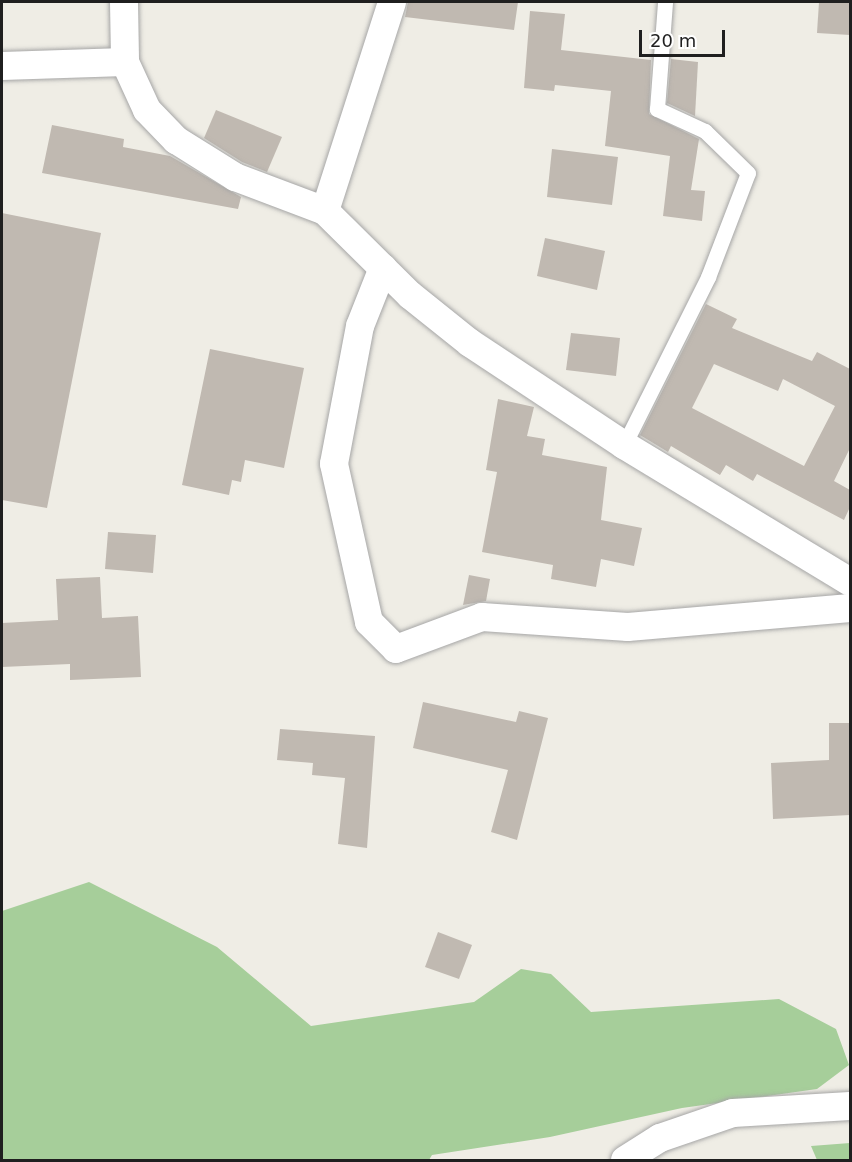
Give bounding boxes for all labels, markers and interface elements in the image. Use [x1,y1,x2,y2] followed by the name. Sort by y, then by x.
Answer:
[642,18,728,56] scale bar
[650,30,696,51] text: 20 m

